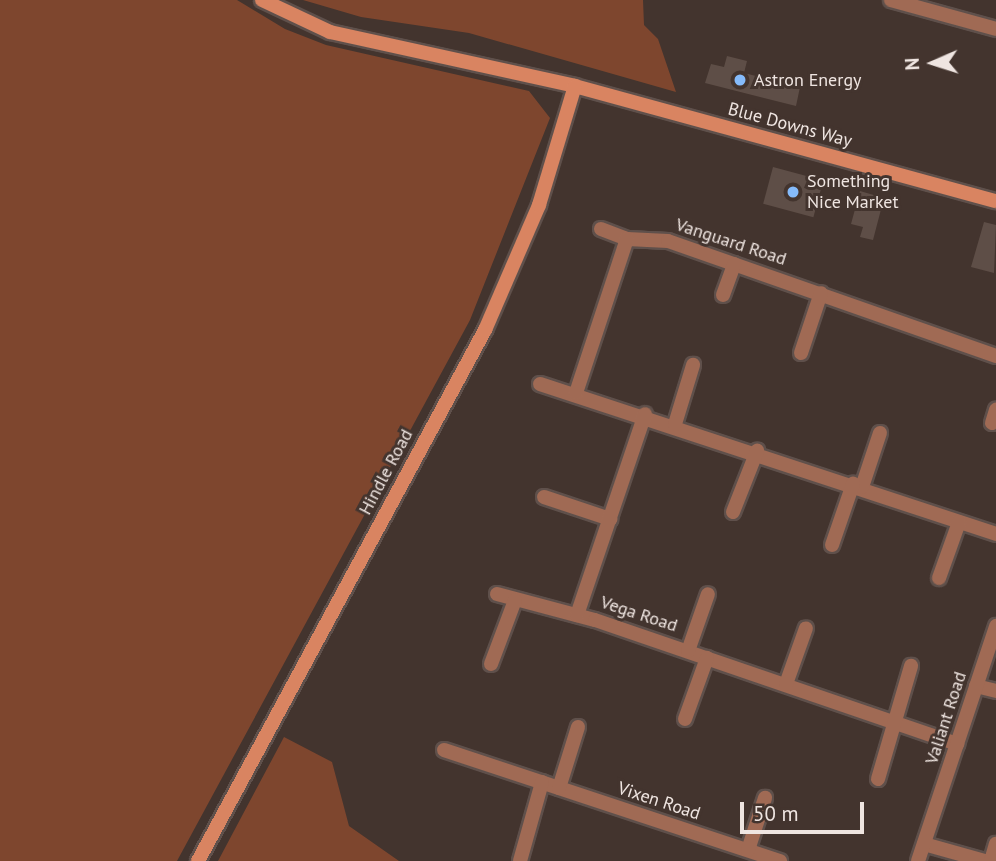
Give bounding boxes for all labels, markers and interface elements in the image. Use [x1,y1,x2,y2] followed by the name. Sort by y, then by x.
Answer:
[898,28,968,98] north arrow
[900,57,924,71] text: N
[754,69,861,91] place label: Astron Energy
[732,72,748,88] marker: Astron Energy
[726,98,854,152] street label: Blue Downs Way
[807,171,899,214] place label: Something Nice Market
[785,184,801,200] marker: Something Nice Market
[673,214,789,270] street label: Vanguard Road
[354,426,418,518] street label: Hindle Road
[598,591,680,637] street label: Vega Road
[921,669,971,767] street label: Valiant Road
[615,777,703,825] street label: Vixen Road
[744,788,868,832] scale bar
[753,800,799,827] text: 50 m

